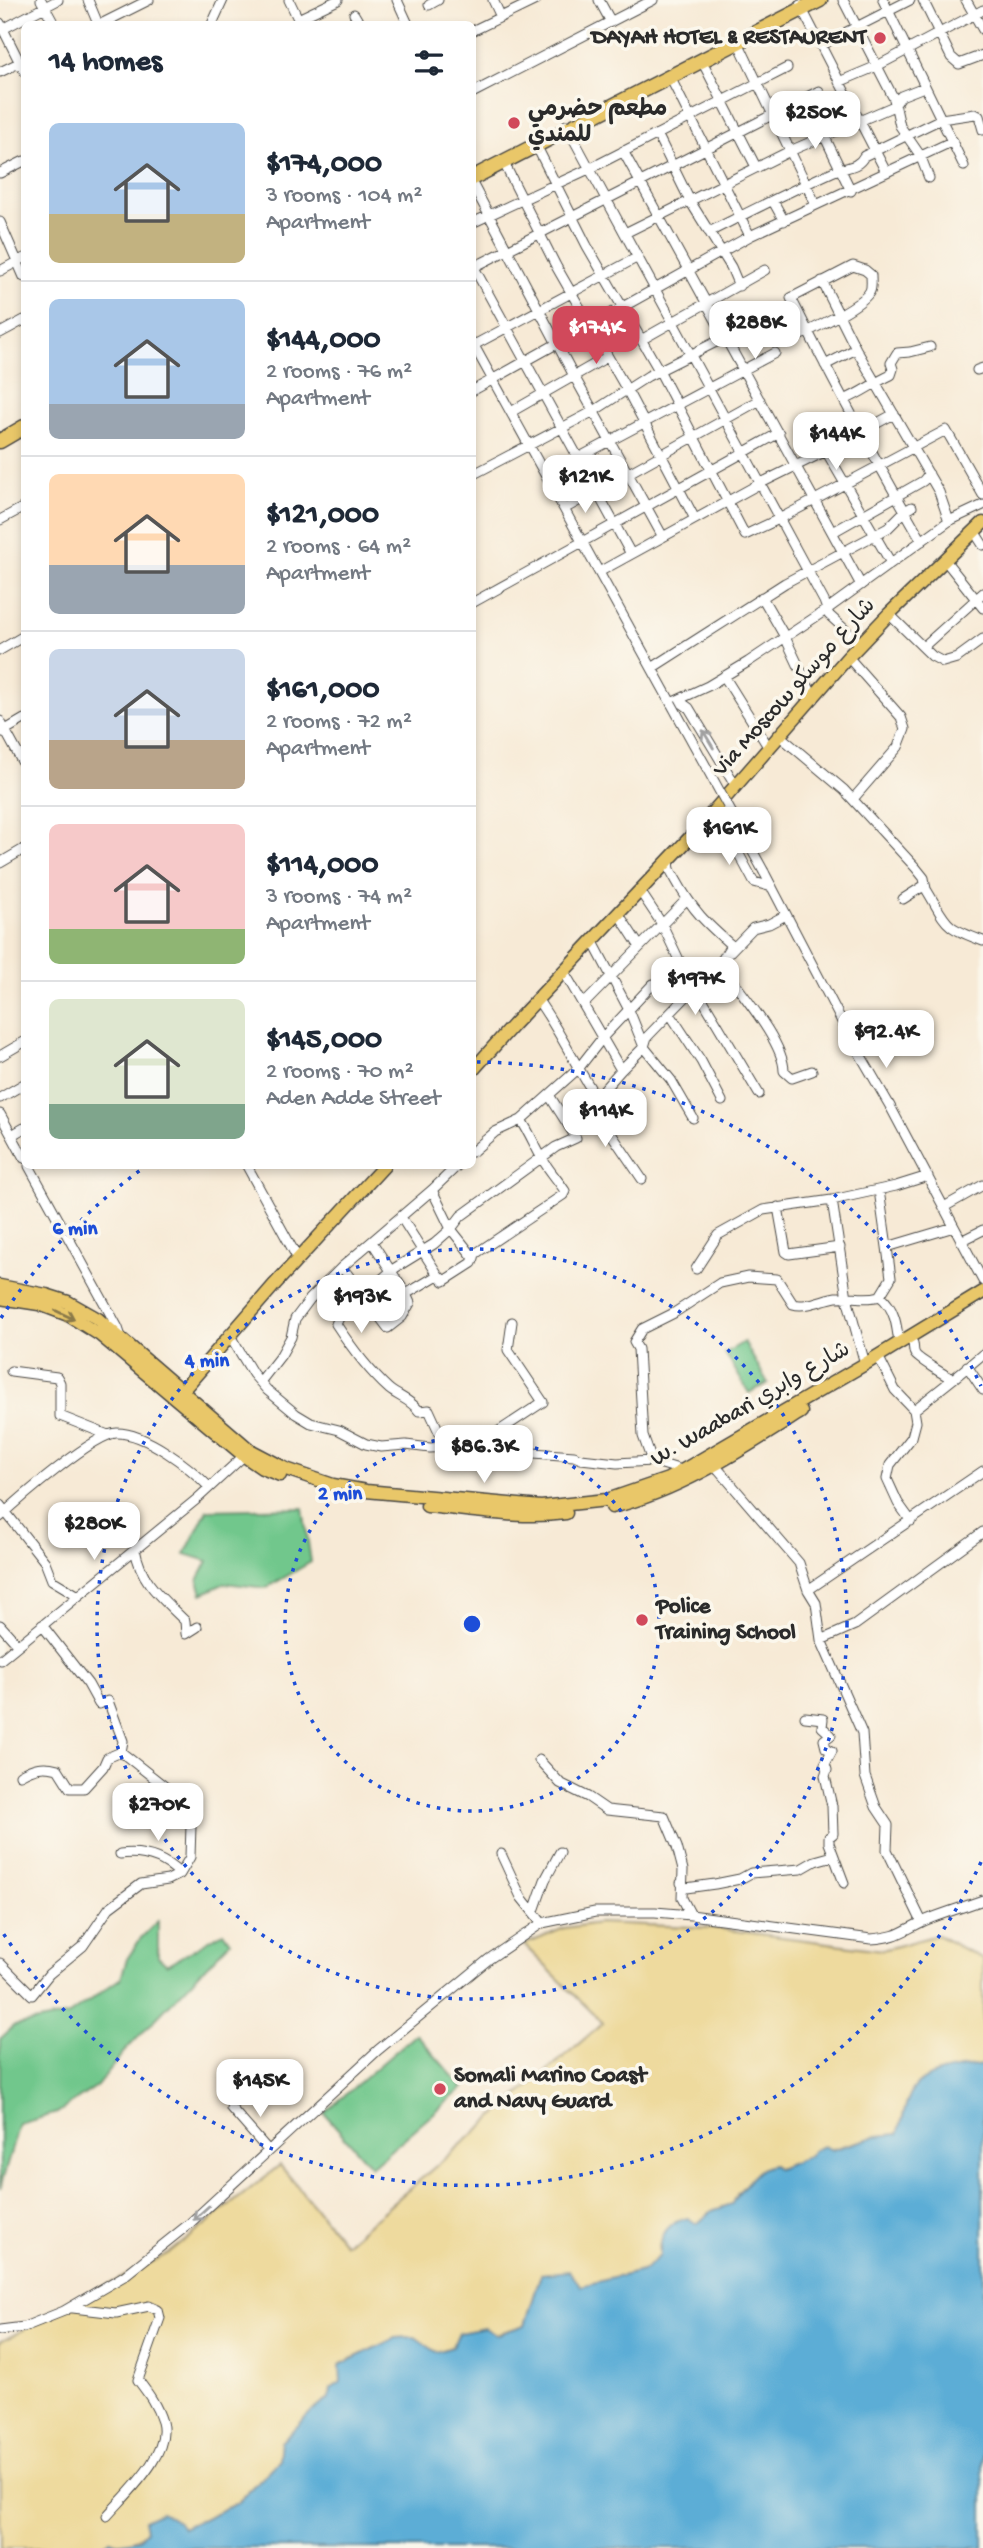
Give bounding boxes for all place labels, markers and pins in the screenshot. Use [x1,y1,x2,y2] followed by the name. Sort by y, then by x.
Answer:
[590,25,868,52] place label: DAYAH HOTEL & RESTAURENT
[872,30,888,46] marker: DAYAH HOTEL & RESTAURENT
[766,92,864,151] pin: $250K
[528,97,667,151] place label: مطعم حضرمي للمندي
[506,115,522,131] marker: مطعم حضرمي للمندي
[706,302,804,361] pin: $288K
[547,306,645,366] pin: $174K
[787,412,885,472] pin: $144K
[536,456,634,515] pin: $121K
[680,808,778,867] pin: $161K
[646,958,744,1017] pin: $197K
[829,1010,943,1070] pin: $92.4K
[556,1090,654,1149] pin: $114K
[312,1276,410,1335] pin: $193K
[427,1426,541,1485] pin: $86.3K
[45,1502,143,1562] pin: $280K
[654,1594,796,1647] place label: Police Training School
[460,1612,484,1636] centre of rings
[634,1612,650,1628] marker: Police Training School
[109,1784,207,1843] pin: $270K
[211,2060,309,2119] pin: $145K
[453,2063,649,2116] place label: Somali Marino Coast and Navy Guard
[432,2081,448,2097] marker: Somali Marino Coast and Navy Guard

